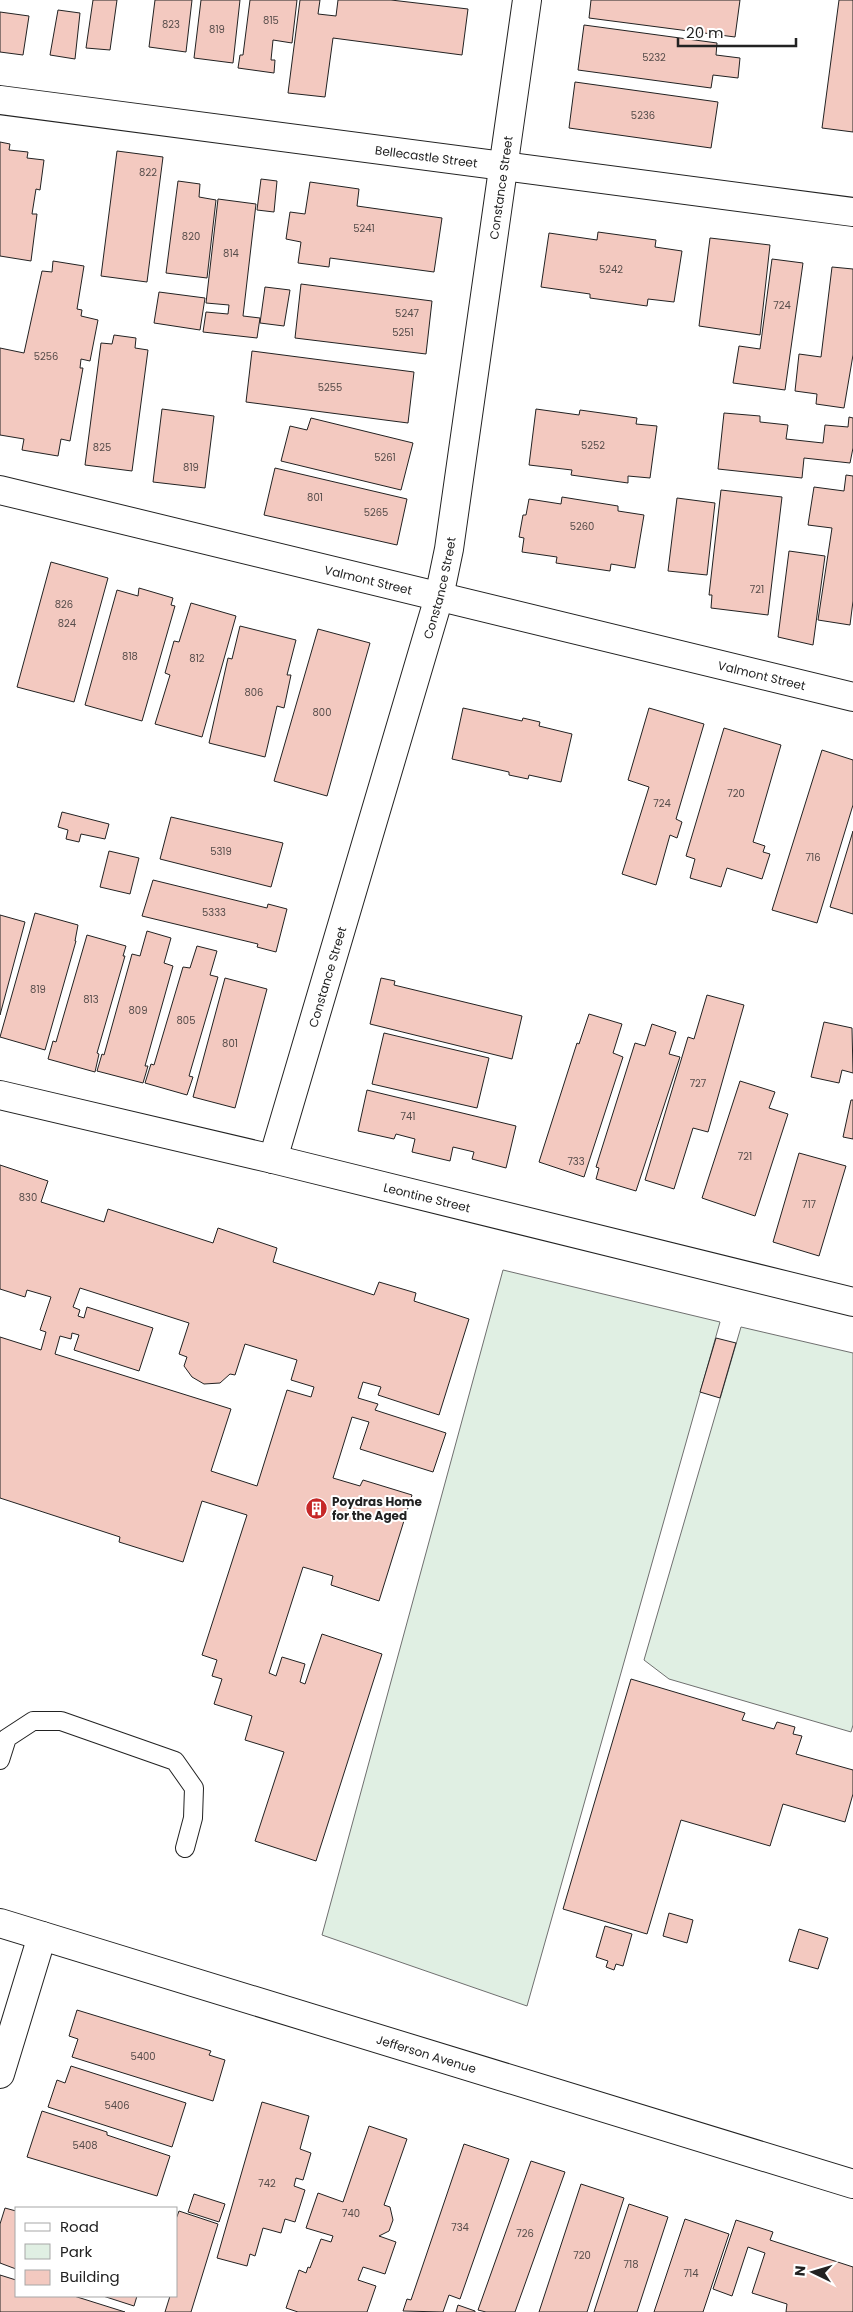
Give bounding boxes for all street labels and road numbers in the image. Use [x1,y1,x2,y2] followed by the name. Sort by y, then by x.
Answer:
[485,135,516,240] street label: Constance Street
[374,141,479,171] street label: Bellecastle Street
[419,536,459,641] street label: Constance Street
[323,561,414,598] street label: Valmont Street
[716,656,807,694] street label: Valmont Street
[304,924,350,1029] street label: Constance Street
[382,1178,472,1216] street label: Leontine Street
[374,2030,479,2077] street label: Jefferson Avenue

